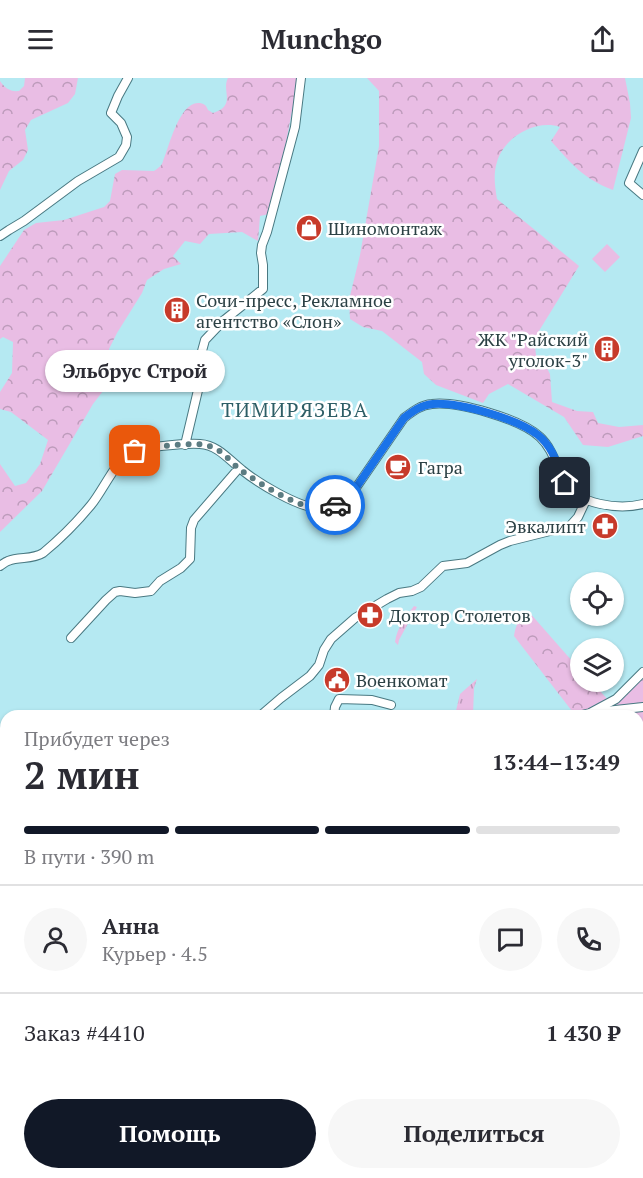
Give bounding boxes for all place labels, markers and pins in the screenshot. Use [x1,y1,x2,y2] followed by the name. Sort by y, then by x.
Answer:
[294,213,324,243] shop icon: Шиномонтаж
[328,216,442,240] place label: Шиномонтаж
[196,288,392,333] place label: Сочи-пресс, Рекламное агентство «Слон»
[162,295,192,325] building icon: Сочи-пресс, Рекламное агентство «Слон»
[478,327,588,372] place label: ЖК "Райский уголок-3"
[592,334,622,364] building icon: ЖК "Райский уголок-3"
[45,349,225,391] callout: Эльбрус Строй
[109,425,160,476] pin
[383,452,413,482] cafe icon: Гагра
[418,455,463,479] place label: Гагра
[539,457,590,508] pin
[590,511,620,541] pharmacy icon: Эвкалипт
[506,514,586,538] place label: Эвкалипт
[355,600,385,630] pharmacy icon: Доктор Столетов
[389,603,531,627] place label: Доктор Столетов
[322,665,352,695] public building icon: Военкомат
[356,668,448,692] place label: Военкомат

